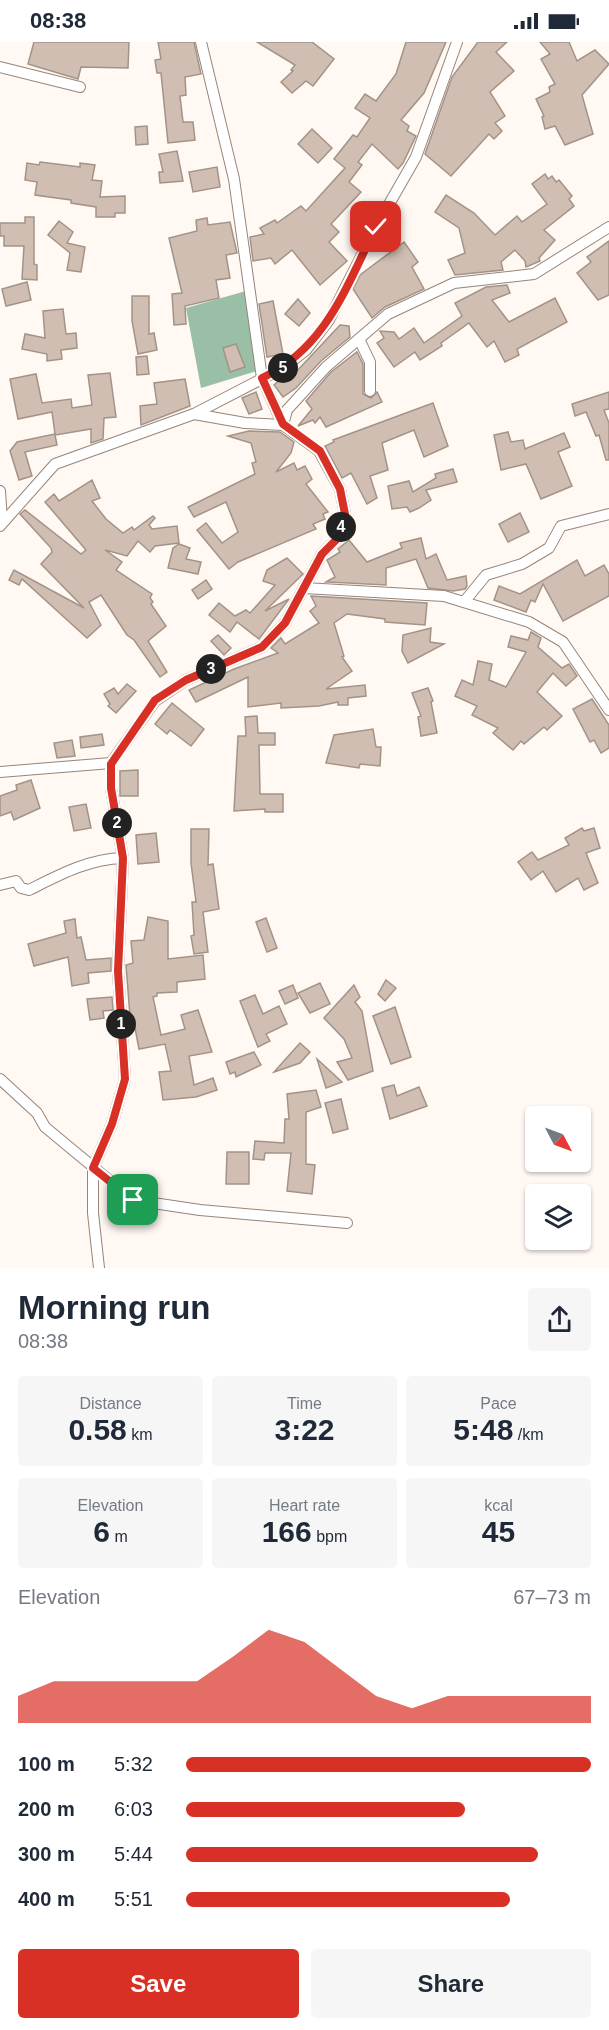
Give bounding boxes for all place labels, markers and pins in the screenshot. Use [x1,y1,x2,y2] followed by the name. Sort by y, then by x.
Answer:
[350,201,401,252] pin
[268,353,298,383] pin: 5
[326,512,356,542] pin: 4
[196,654,226,684] pin: 3
[102,808,132,838] pin: 2
[106,1009,136,1039] pin: 1
[107,1174,158,1225] pin

